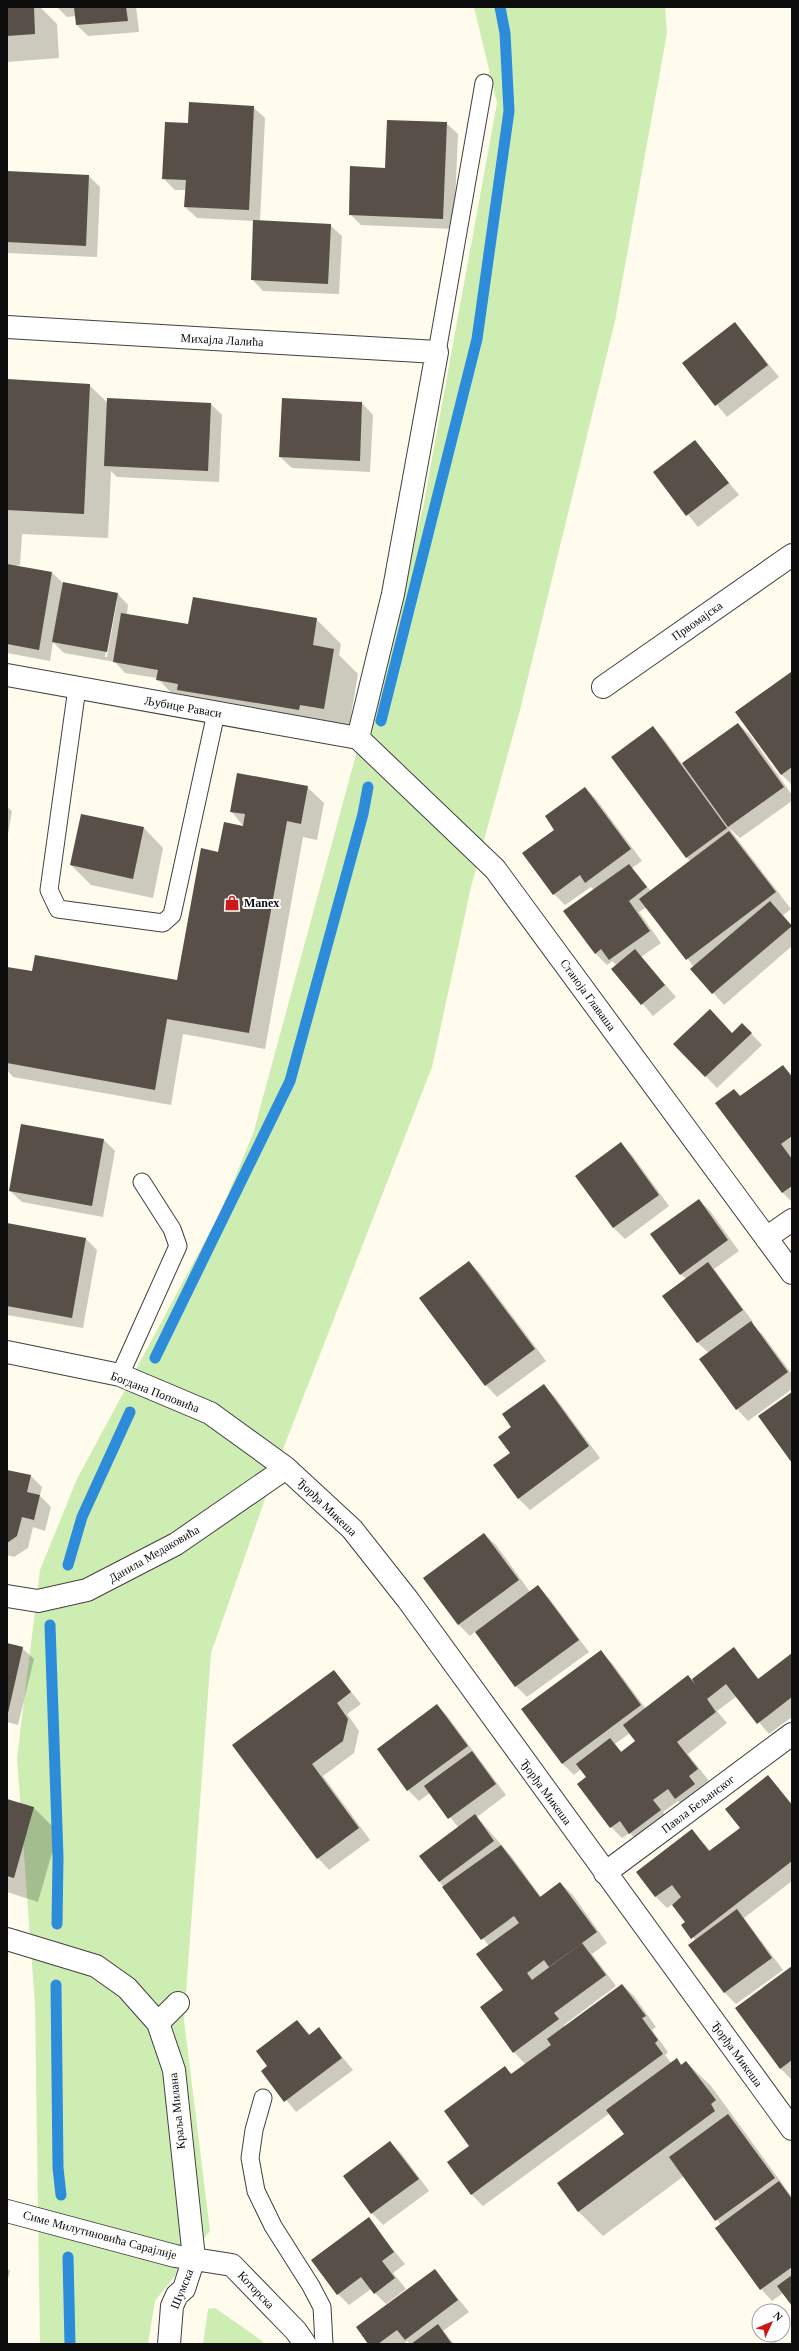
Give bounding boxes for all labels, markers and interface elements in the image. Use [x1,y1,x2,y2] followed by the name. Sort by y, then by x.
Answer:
[180,331,265,349] street label: Михајла Лалића
[669,598,726,644] street label: Првомајска
[143,693,223,721] street label: Љубице Раваси
[223,894,241,912] shop icon: Manex
[244,896,279,910] place label: Manex
[557,956,619,1034] street label: Станоја Главаша
[109,1369,202,1416] street label: Богдана Поповића
[294,1475,360,1539] street label: Ђорђа Микеша
[106,1522,202,1586] street label: Данила Медаковића
[518,1756,575,1828] street label: Ђорђа Микеша
[659,1772,737,1836] street label: Павла Бељанског
[709,2018,766,2090] street label: Ђорђа Микеша
[166,2072,188,2150] street label: Краља Милана
[21,2208,179,2262] street label: Симе Милутиновића Сарајлије
[168,2266,197,2311] street label: Шумска
[235,2268,278,2312] street label: Которска
[751,2303,791,2343] north arrow
[771,2309,785,2323] text: N

